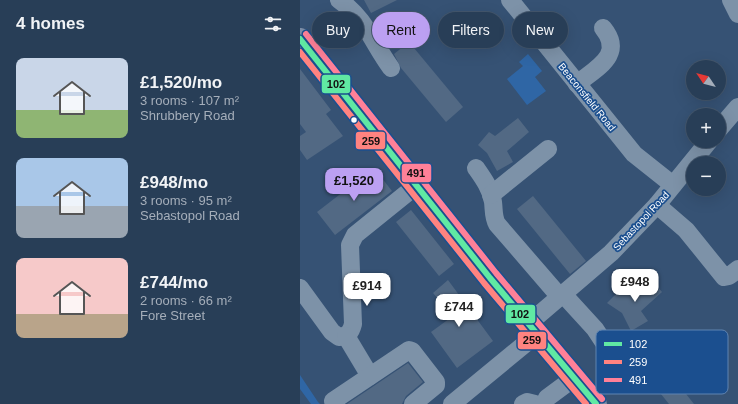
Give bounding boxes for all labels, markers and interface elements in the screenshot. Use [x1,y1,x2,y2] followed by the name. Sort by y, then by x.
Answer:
[312,12,364,48] chip: Buy
[372,12,430,48] chip: Rent
[438,12,504,48] chip: Filters
[512,12,568,48] chip: New
[262,13,284,35] icon: filters
[16,14,85,33] text: 4 homes
[686,60,726,100] north arrow
[686,60,726,196] map controls
[556,61,618,133] street label: Beaconsfield Road
[140,73,222,92] text: £1,520/mo
[48,74,96,122] icon: home
[321,74,351,94] line badge: 102
[327,78,345,90] text: 102
[140,93,239,108] text: 3 rooms · 107 m²
[140,108,235,123] text: Shrubbery Road
[686,108,726,148] button: +
[349,115,359,125] unlabelled marker
[355,131,386,150] line badge: 259
[362,135,380,147] text: 259
[686,156,726,196] button: −
[401,163,432,183] line badge: 491
[407,167,425,179] text: 491
[321,168,387,202] pin: £1,520
[140,173,208,192] text: £948/mo
[334,173,374,188] text: £1,520
[48,174,96,222] icon: home
[611,189,671,253] street label: Sebastopol Road
[140,193,232,208] text: 3 rooms · 95 m²
[140,208,240,223] text: Sebastopol Road
[611,269,659,303] pin: £948
[140,273,208,292] text: £744/mo
[343,273,391,307] pin: £914
[48,274,96,322] icon: home
[621,274,649,289] text: £948
[353,278,381,293] text: £914
[140,293,232,308] text: 2 rooms · 66 m²
[435,294,483,328] pin: £744
[445,299,473,314] text: £744
[505,304,536,324] line badge: 102
[140,308,205,323] text: Fore Street
[511,308,529,320] text: 102
[596,330,728,394] legend
[517,331,547,350] line badge: 259
[523,334,541,346] text: 259
[629,338,647,350] text: 102
[629,356,647,368] text: 259
[629,374,647,386] text: 491

